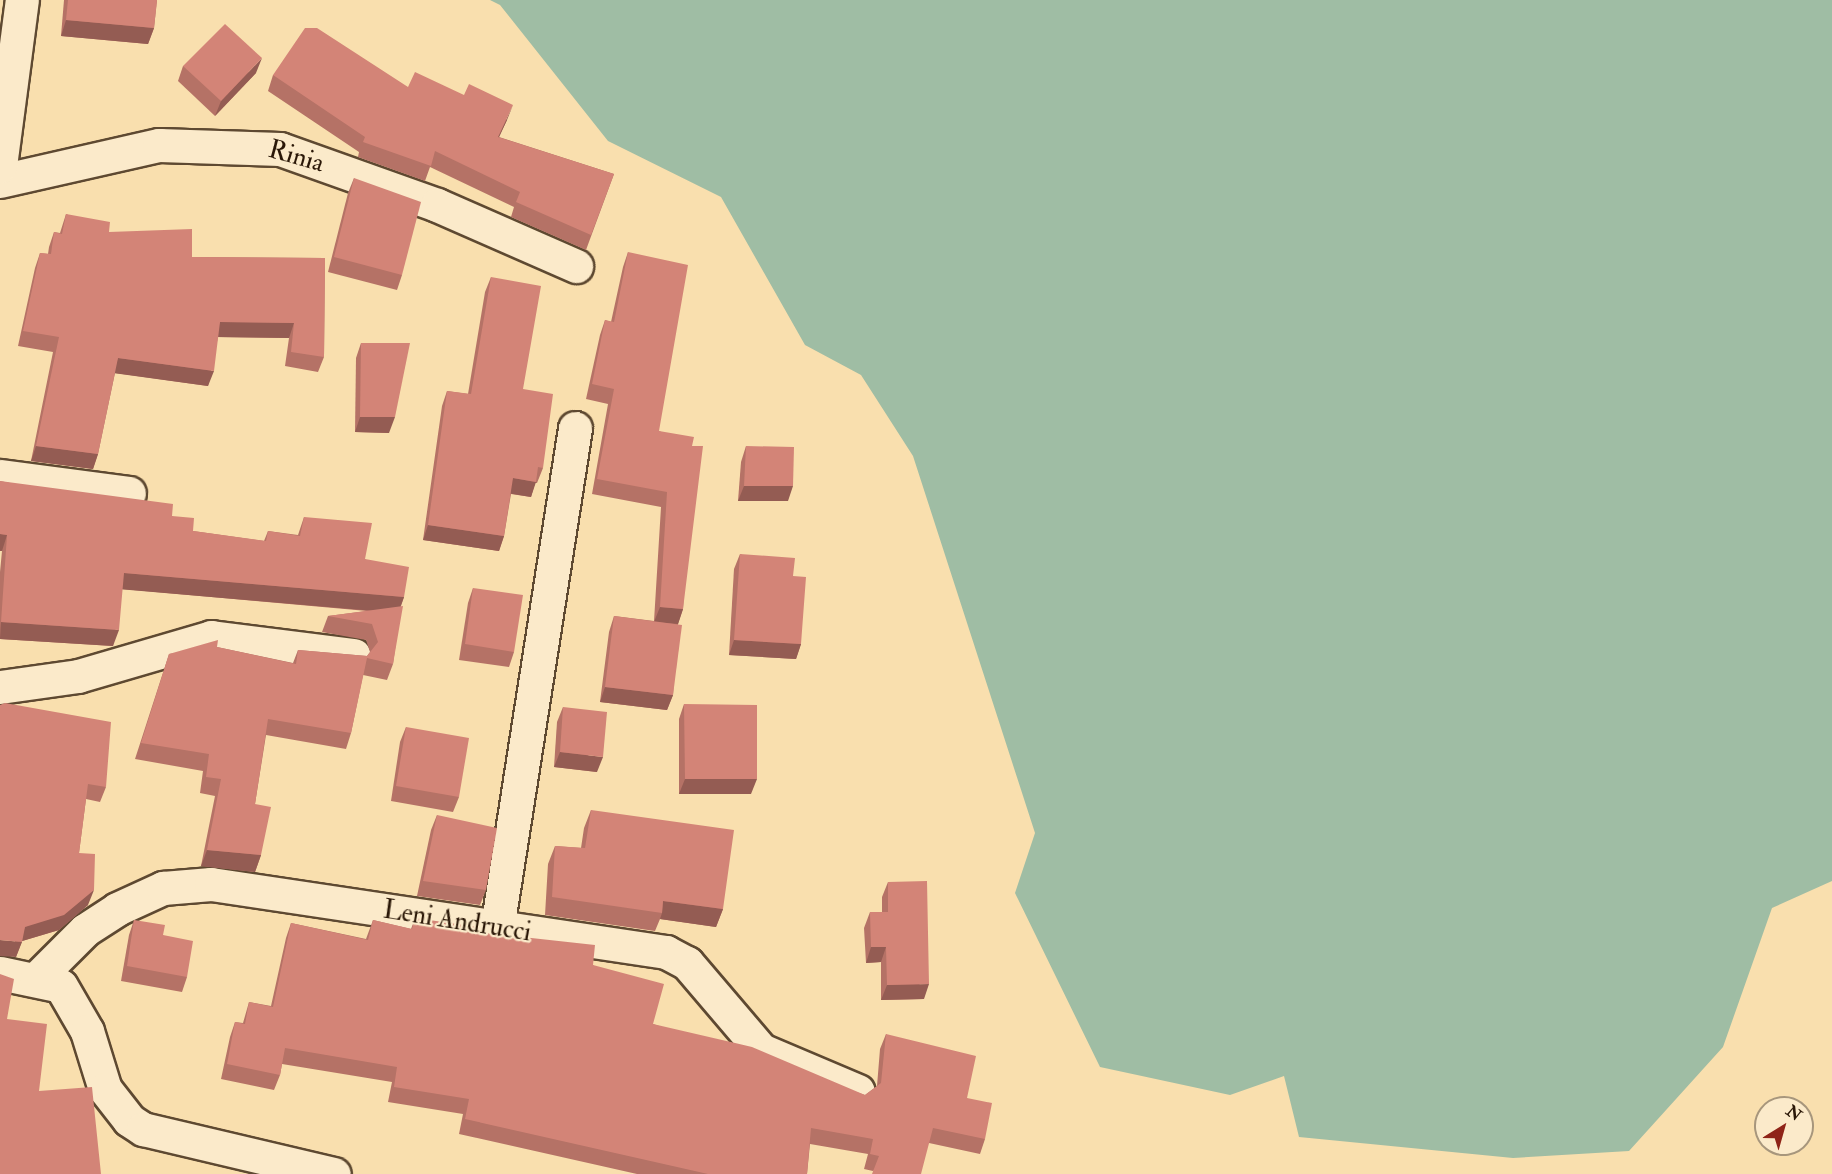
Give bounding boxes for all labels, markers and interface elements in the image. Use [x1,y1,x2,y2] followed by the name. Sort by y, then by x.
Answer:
[265,134,327,180] street label: Rinia
[381,895,533,949] street label: Leni Andrucci
[1754,1096,1814,1156] north arrow
[1782,1101,1805,1126] text: N

